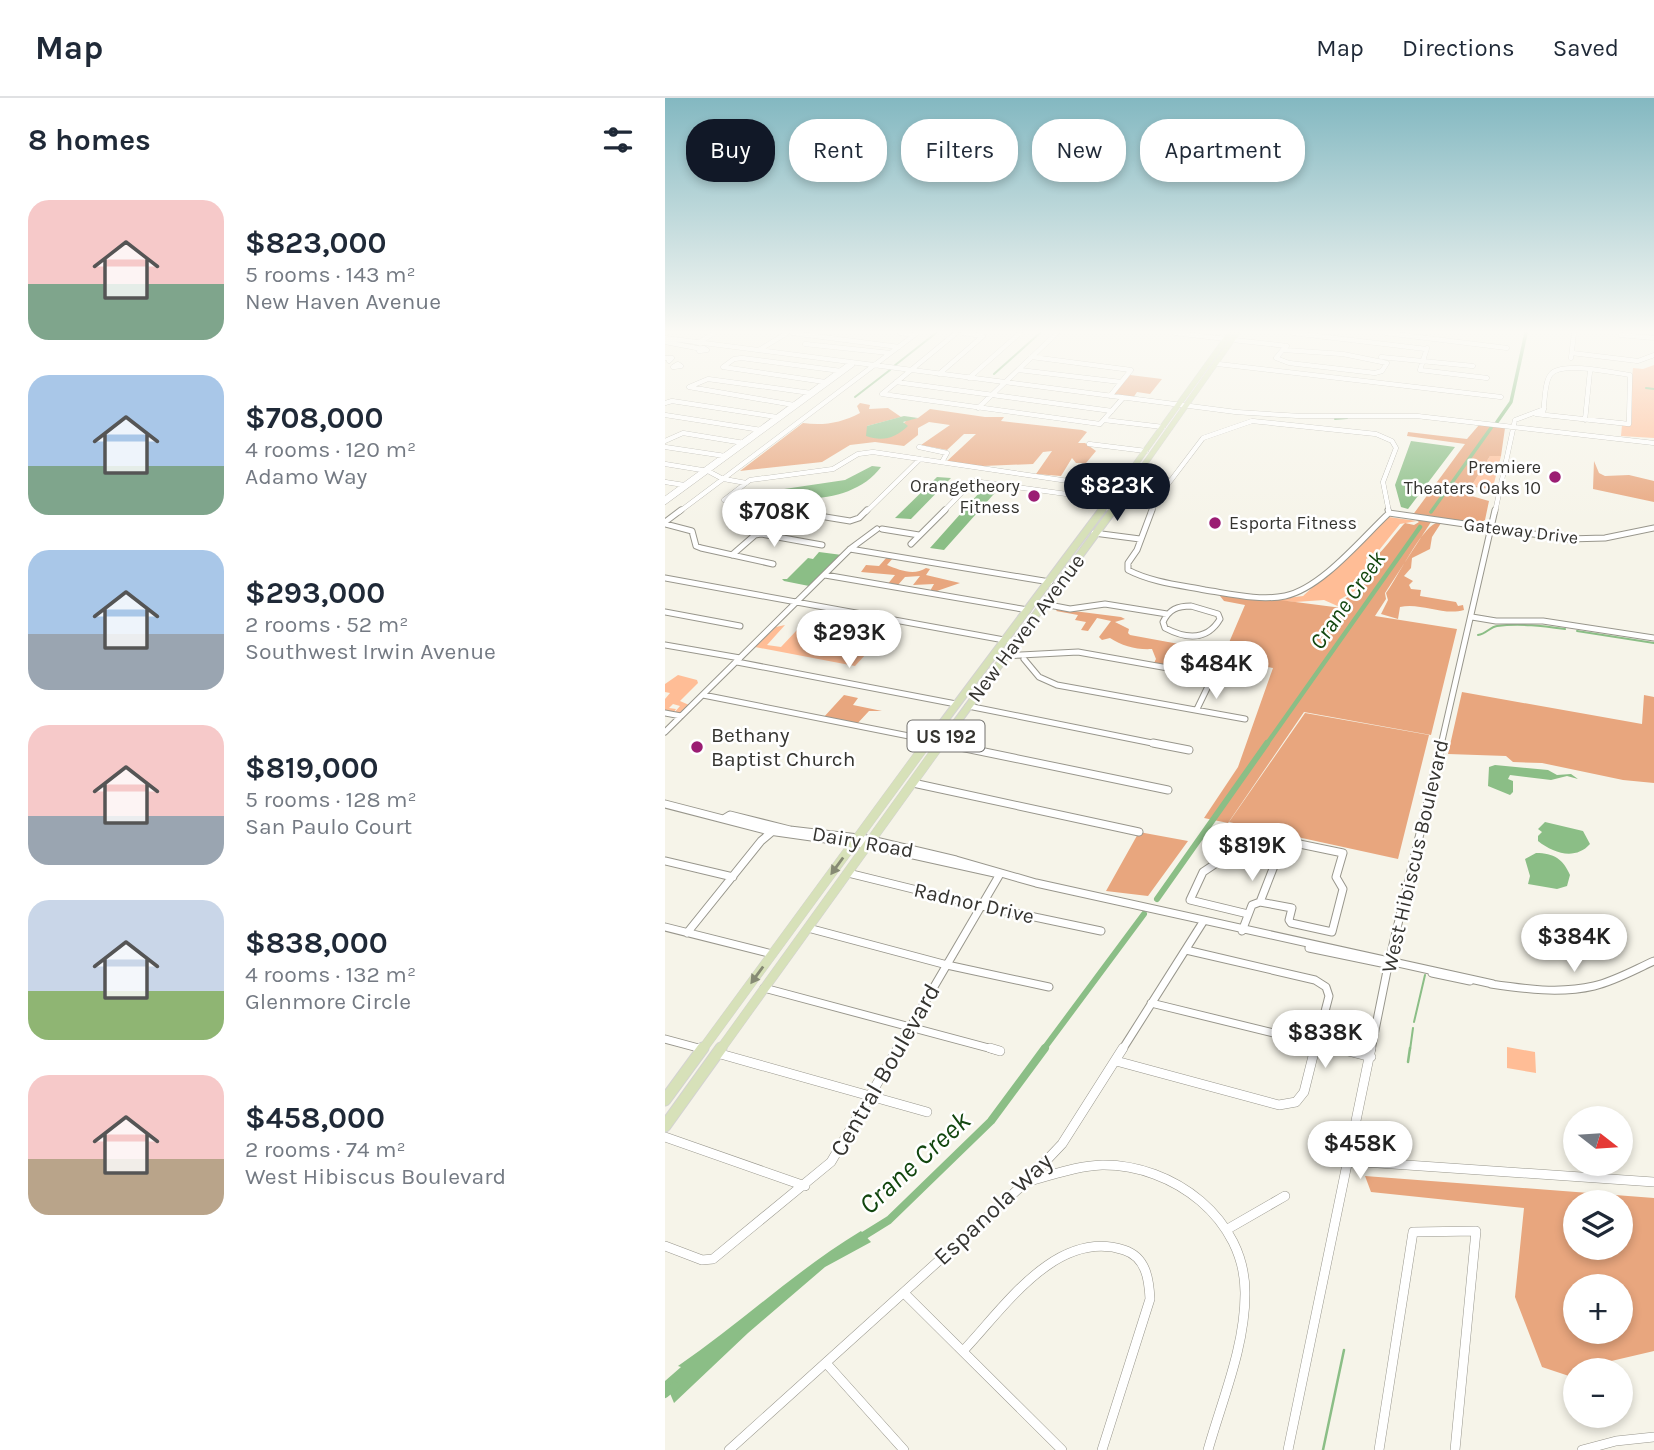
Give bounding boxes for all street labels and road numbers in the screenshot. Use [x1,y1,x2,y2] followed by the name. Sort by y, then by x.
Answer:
[1463,513,1579,549] street label: Gateway Drive
[963,549,1089,707] street label: New Haven Avenue
[908,720,985,751] road number: US 192
[1376,737,1454,975] street label: West Hibiscus Boulevard
[811,821,915,863] street label: Dairy Road
[912,878,1036,928] street label: Radnor Drive
[824,979,946,1161] street label: Central Boulevard
[928,1147,1058,1271] street label: Espanola Way

